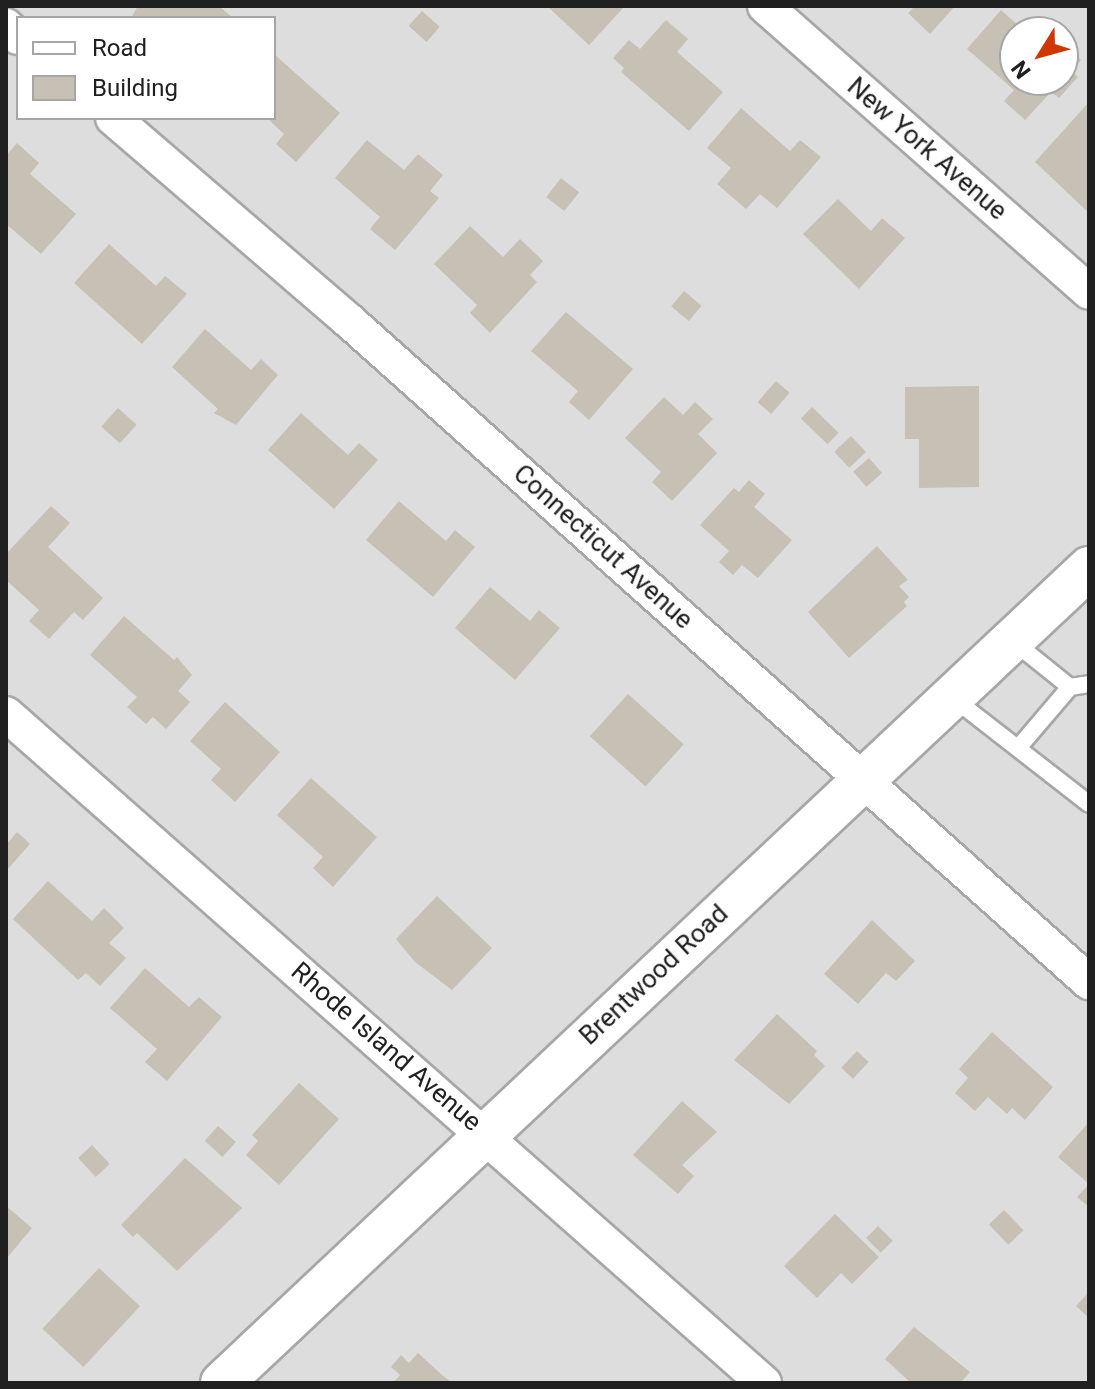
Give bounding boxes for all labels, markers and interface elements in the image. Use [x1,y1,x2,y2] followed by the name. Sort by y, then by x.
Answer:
[16,16,276,120] legend
[999,16,1079,96] north arrow
[92,34,147,62] text: Road
[1006,56,1036,83] text: N
[841,71,1013,227] street label: New York Avenue
[92,74,178,102] text: Building
[507,458,699,636] street label: Connecticut Avenue
[573,898,735,1052] street label: Brentwood Road
[285,956,487,1138] street label: Rhode Island Avenue

